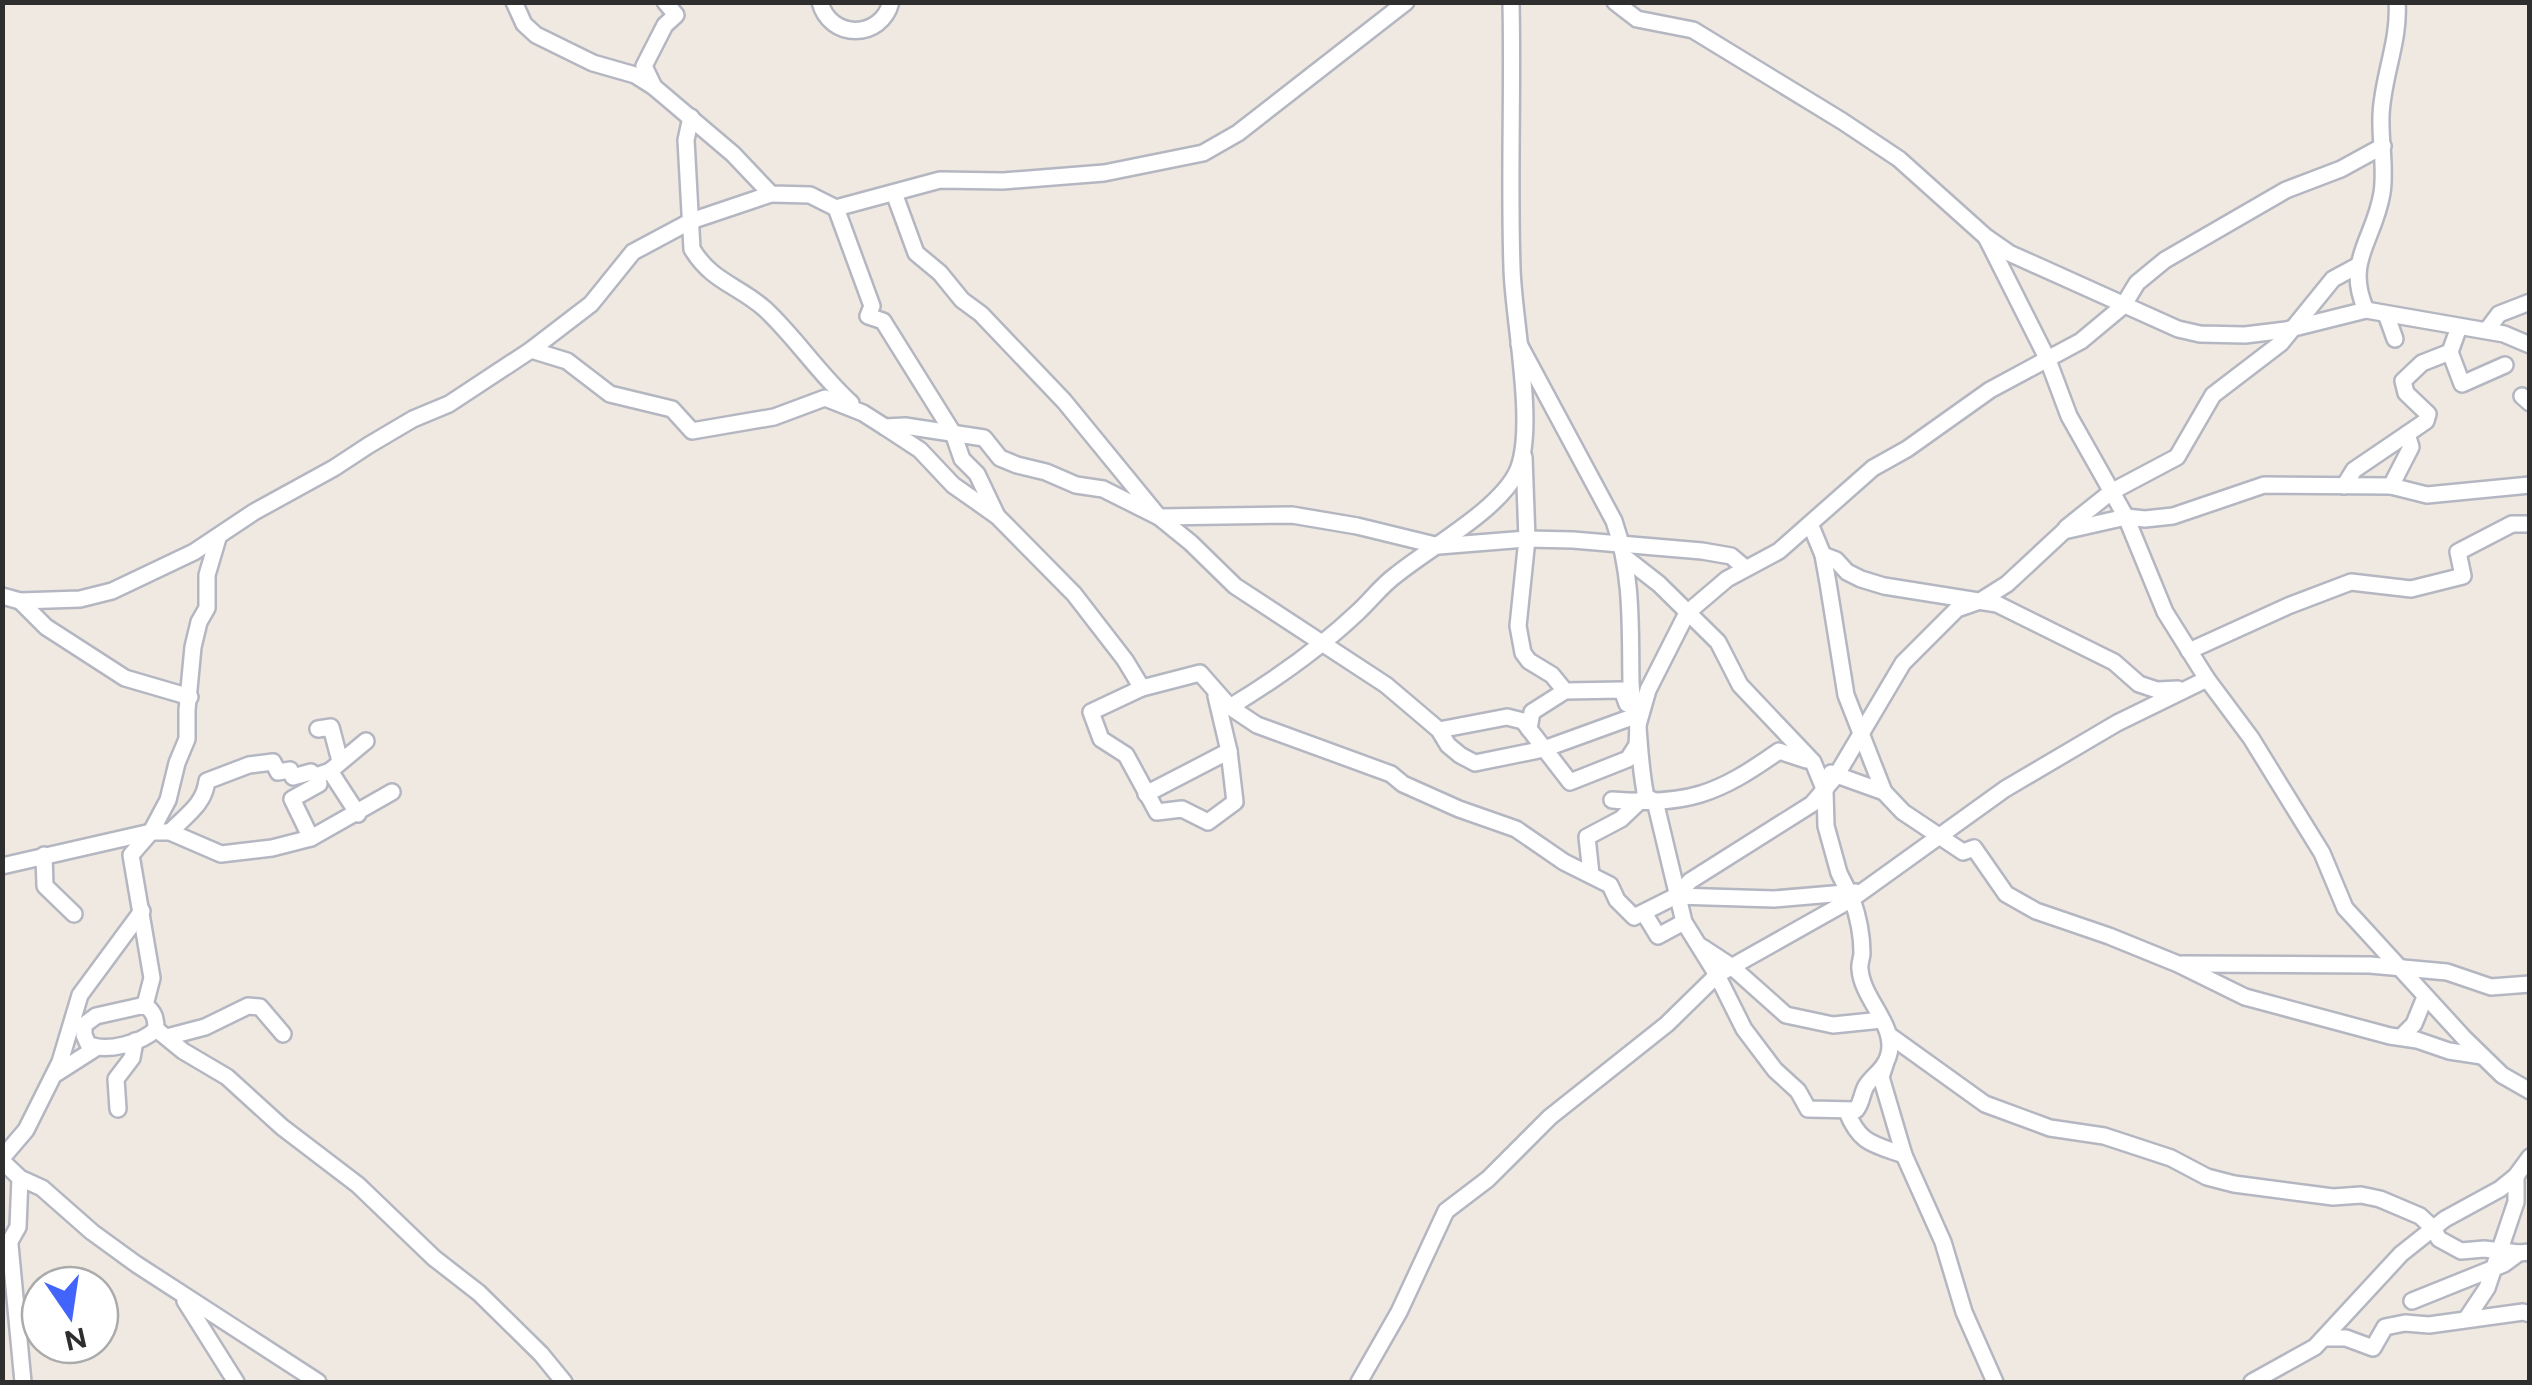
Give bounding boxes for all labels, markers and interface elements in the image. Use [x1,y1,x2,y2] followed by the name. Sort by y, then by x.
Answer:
[20,1265,120,1365] north arrow
[61,1320,90,1358] text: N

